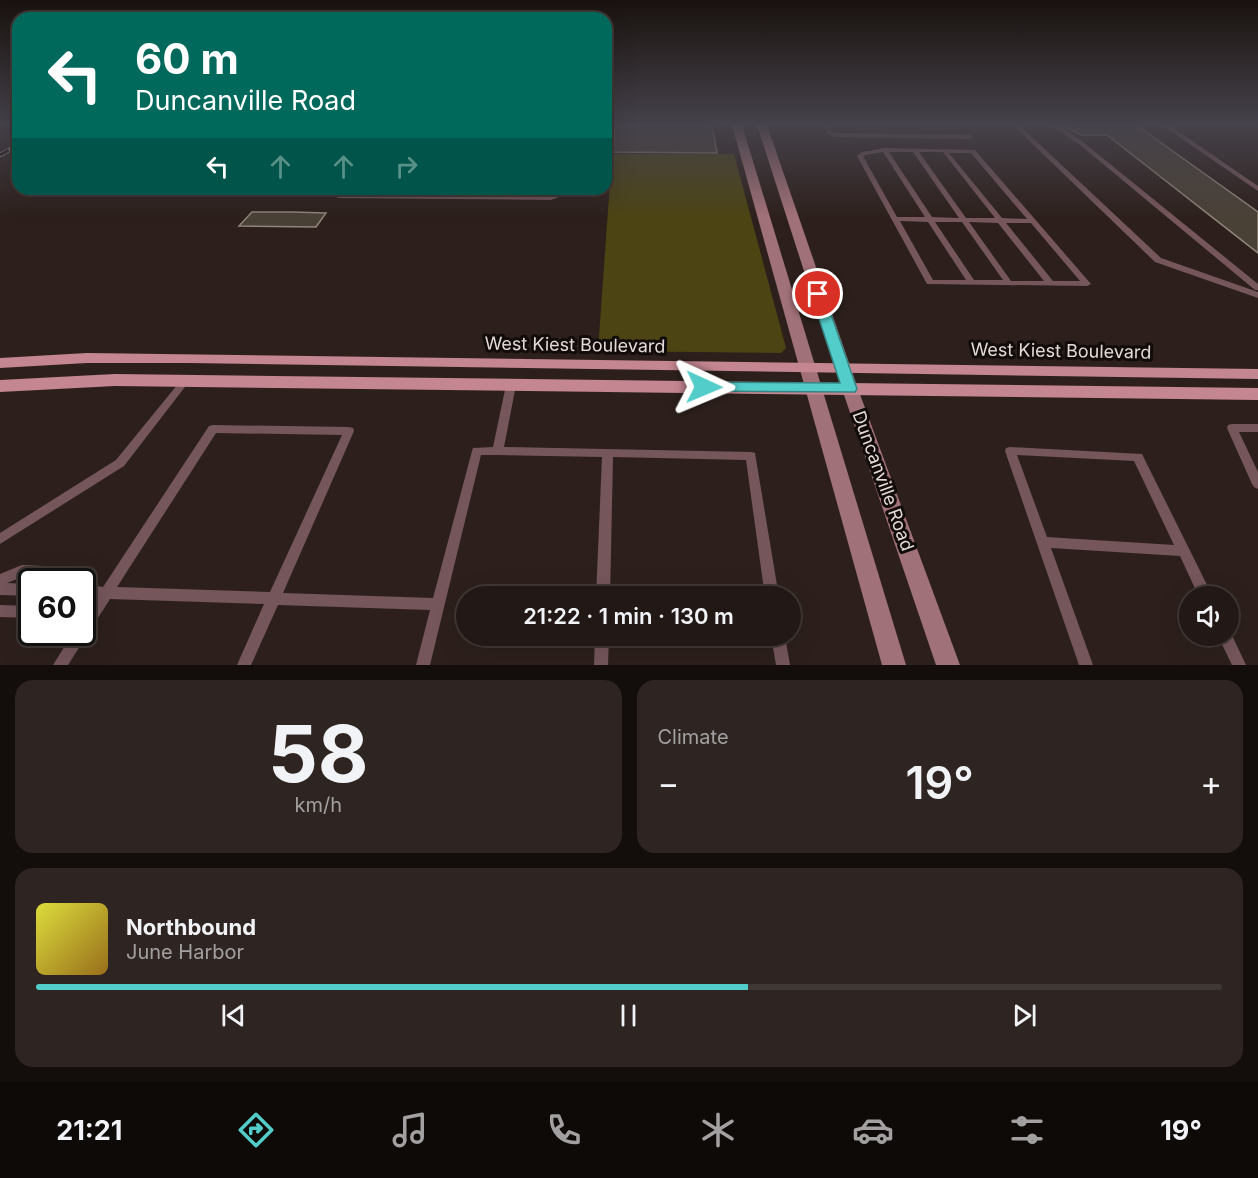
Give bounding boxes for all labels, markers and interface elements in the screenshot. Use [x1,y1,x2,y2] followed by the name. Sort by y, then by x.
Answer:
[135,33,239,84] text: 60 m
[36,36,114,114] icon: left
[135,84,356,117] text: Duncanville Road
[201,150,234,183] icon: left
[264,150,297,183] icon: ahead
[327,150,360,183] icon: ahead
[390,150,423,183] icon: right
[792,268,843,319] pin
[801,277,834,310] icon: arrive
[484,332,666,357] street label: West Kiest Boulevard
[970,338,1152,363] street label: West Kiest Boulevard
[672,355,736,419] position arrow
[848,408,919,554] street label: Duncanville Road
[18,568,96,646] speed limit sign: 60
[1179,586,1239,646] map controls
[1179,586,1239,646] button: sound
[523,603,734,629] text: 21:22 · 1 min · 130 m
[268,706,369,801] text: 58
[658,725,729,749] text: Climate
[906,755,974,810] text: 19°
[658,763,679,803] text: −
[1200,763,1222,803] text: +
[294,793,342,817] text: km/h
[126,914,256,940] text: Northbound
[126,940,244,964] text: June Harbor
[217,999,250,1032] icon: previous
[612,999,645,1032] icon: pause
[1008,999,1041,1032] icon: next
[235,1109,277,1151] icon: directions
[389,1109,431,1151] icon: music
[543,1109,585,1151] icon: phone
[697,1109,739,1151] icon: climate
[852,1109,894,1151] icon: car
[1006,1109,1048,1151] icon: filters
[56,1114,122,1147] text: 21:21
[1160,1114,1202,1147] text: 19°

